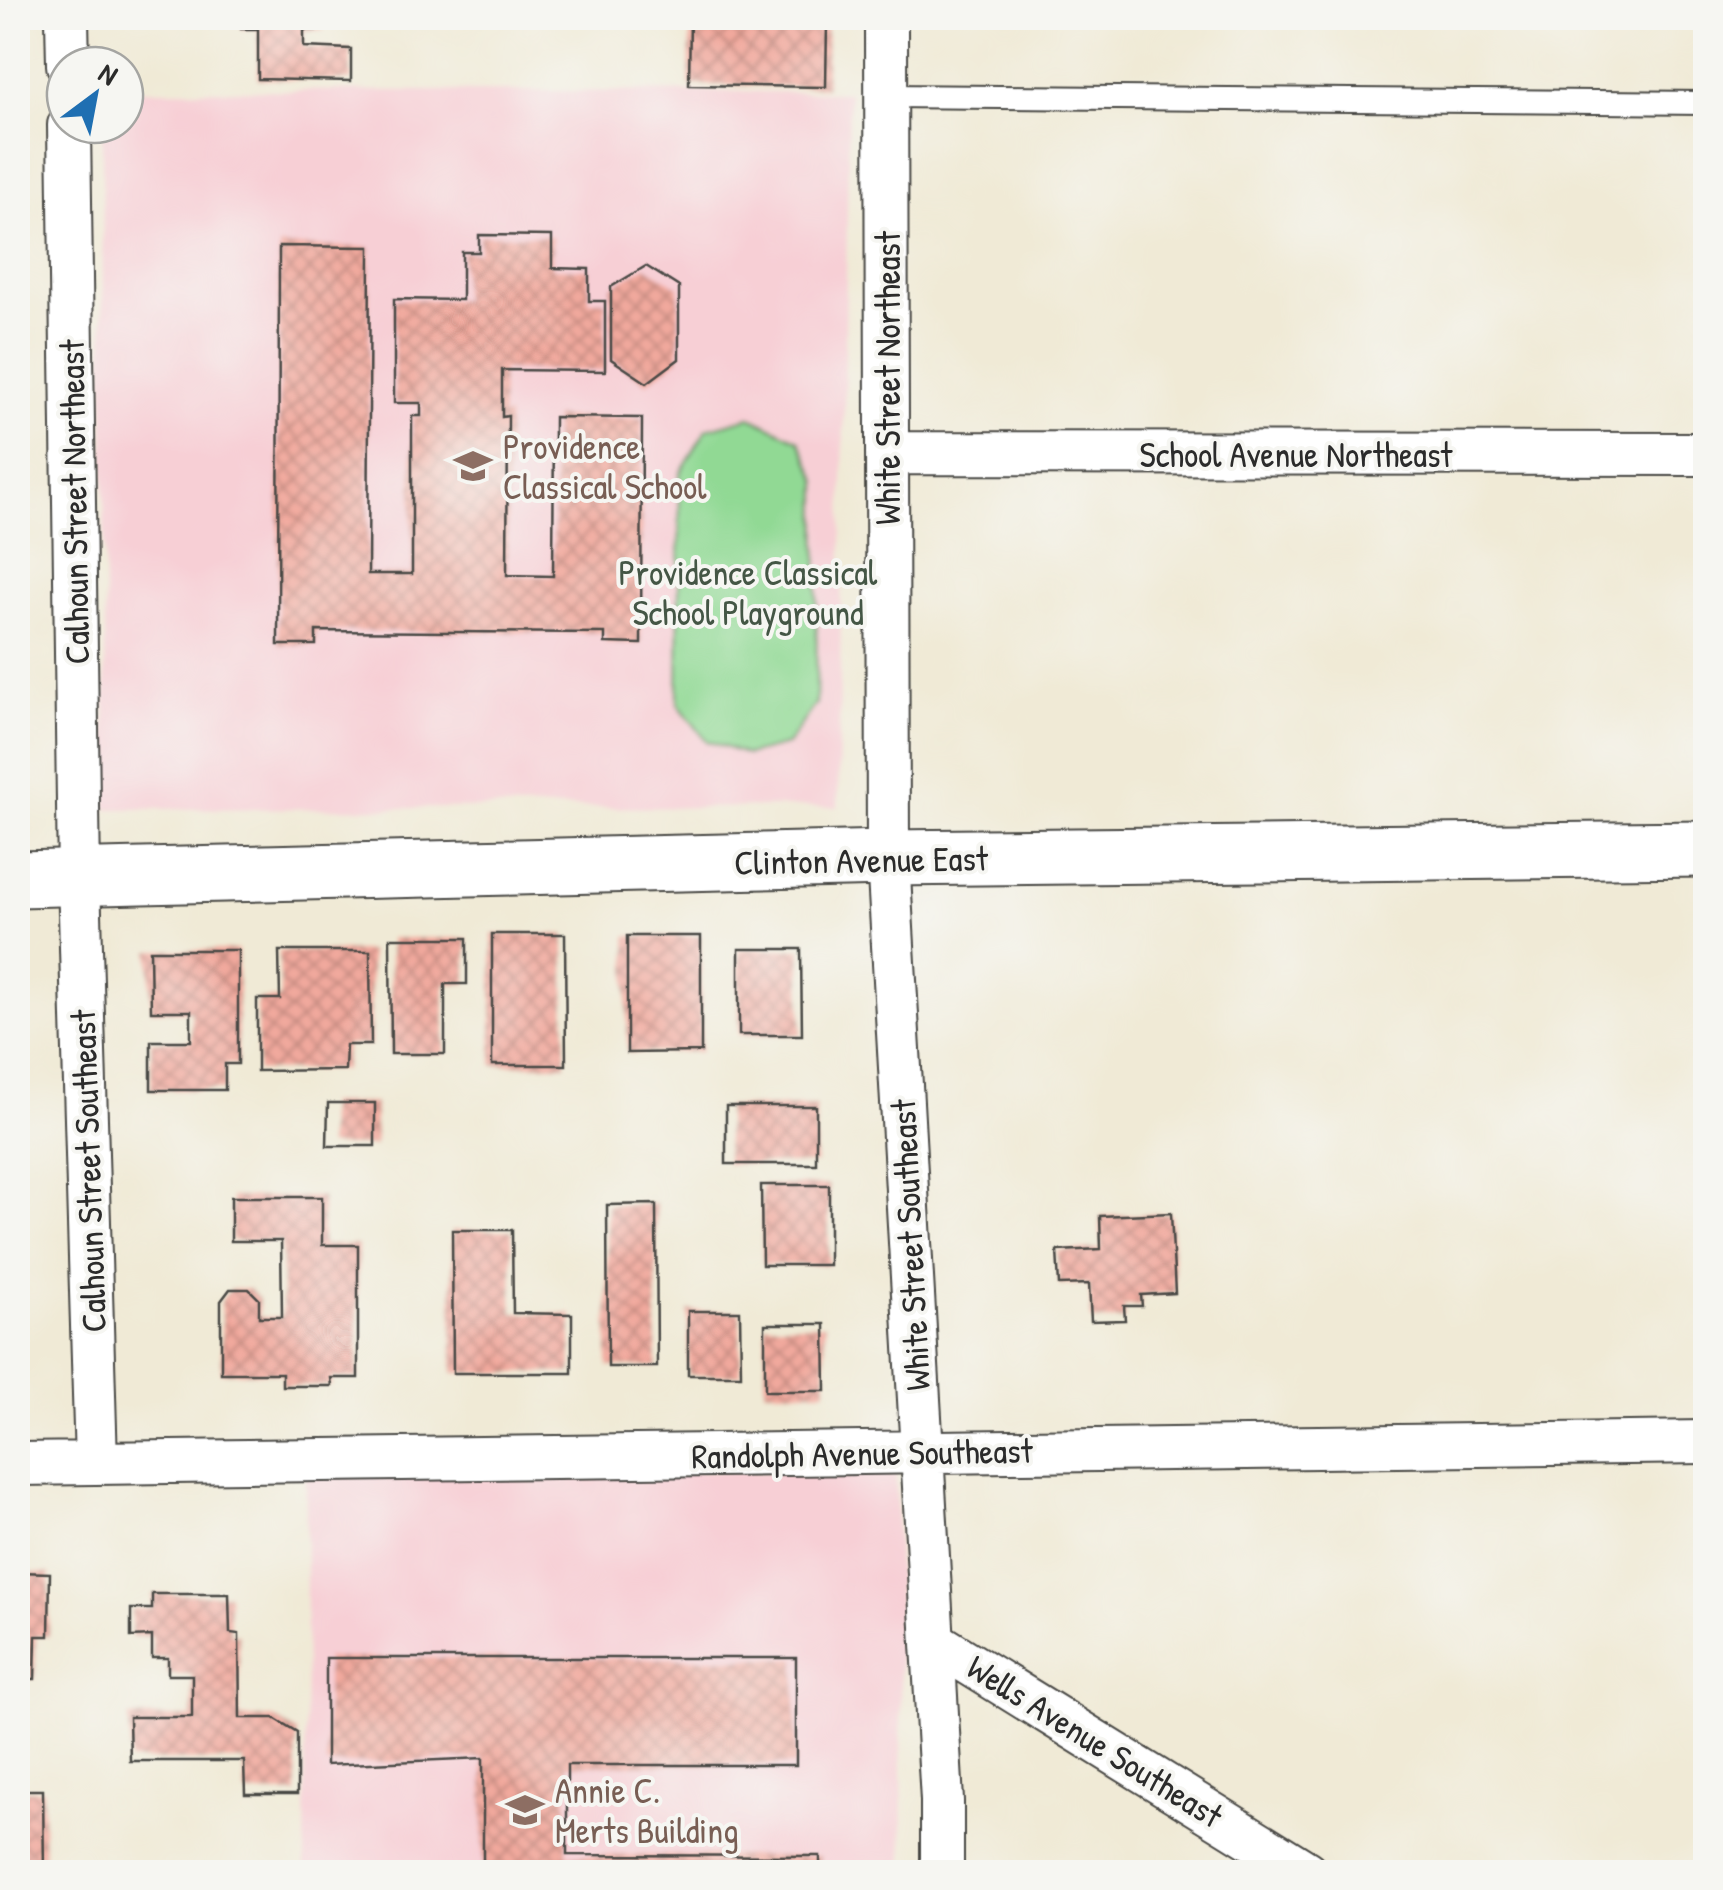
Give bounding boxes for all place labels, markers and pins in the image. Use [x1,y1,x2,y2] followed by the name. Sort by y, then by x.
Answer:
[503,423,707,510] place label: Providence Classical School
[452,445,494,487] school or university icon: Providence Classical School
[555,1767,739,1854] place label: Annie C. Merts Building
[504,1789,546,1831] school or university icon: Annie C. Merts Building

